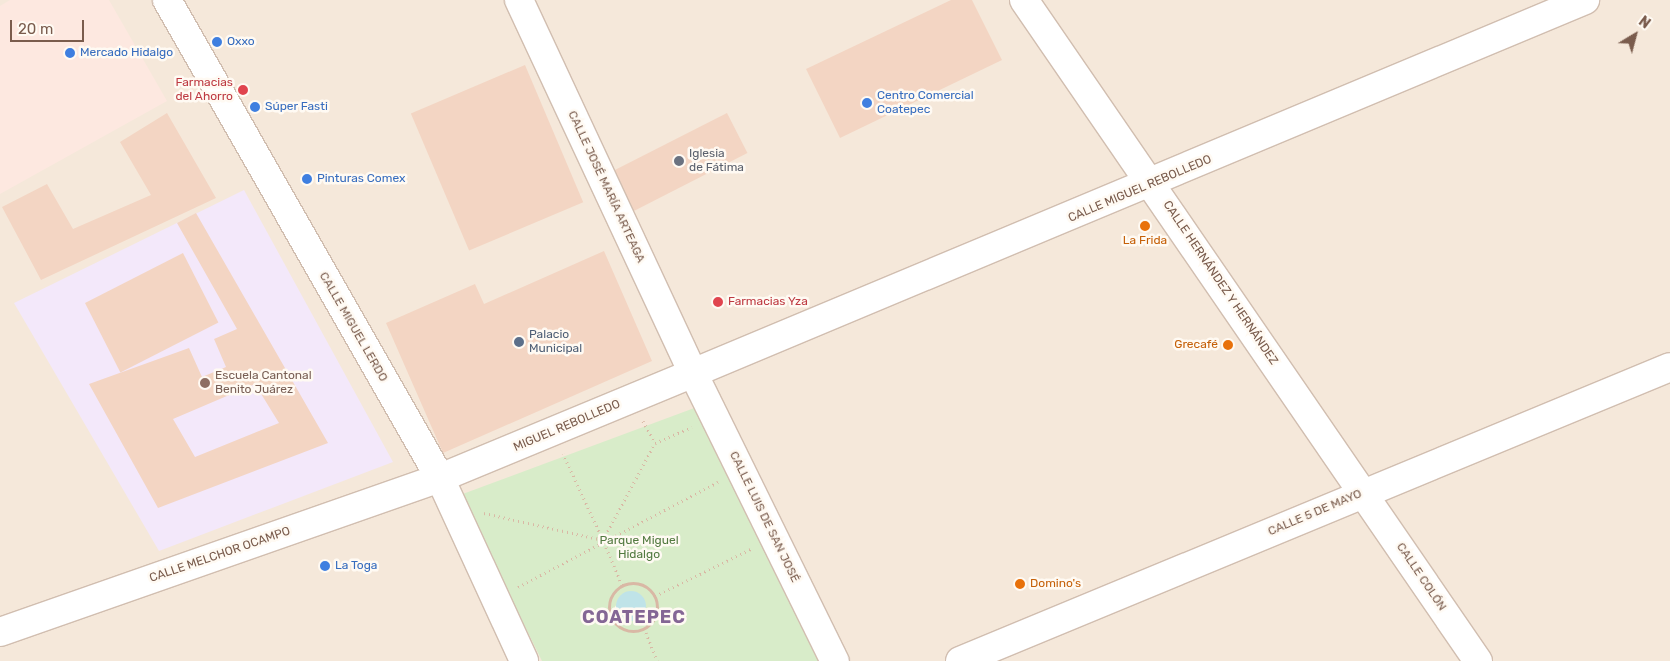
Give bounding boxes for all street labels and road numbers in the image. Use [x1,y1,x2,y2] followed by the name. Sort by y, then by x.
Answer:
[564,108,648,266] street label: CALLE JOSÉ MARÍA ARTEAGA
[1066,152,1214,226] street label: CALLE MIGUEL REBOLLEDO
[1159,198,1281,368] street label: CALLE HERNÁNDEZ Y HERNÁNDEZ
[316,270,390,384] street label: CALLE MIGUEL LERDO
[511,397,623,455] street label: MIGUEL REBOLLEDO
[726,449,802,585] street label: CALLE LUIS DE SAN JOSÉ
[1266,487,1364,539] street label: CALLE 5 DE MAYO
[148,524,292,586] street label: CALLE MELCHOR OCAMPO
[1393,540,1449,614] street label: CALLE COLÓN

